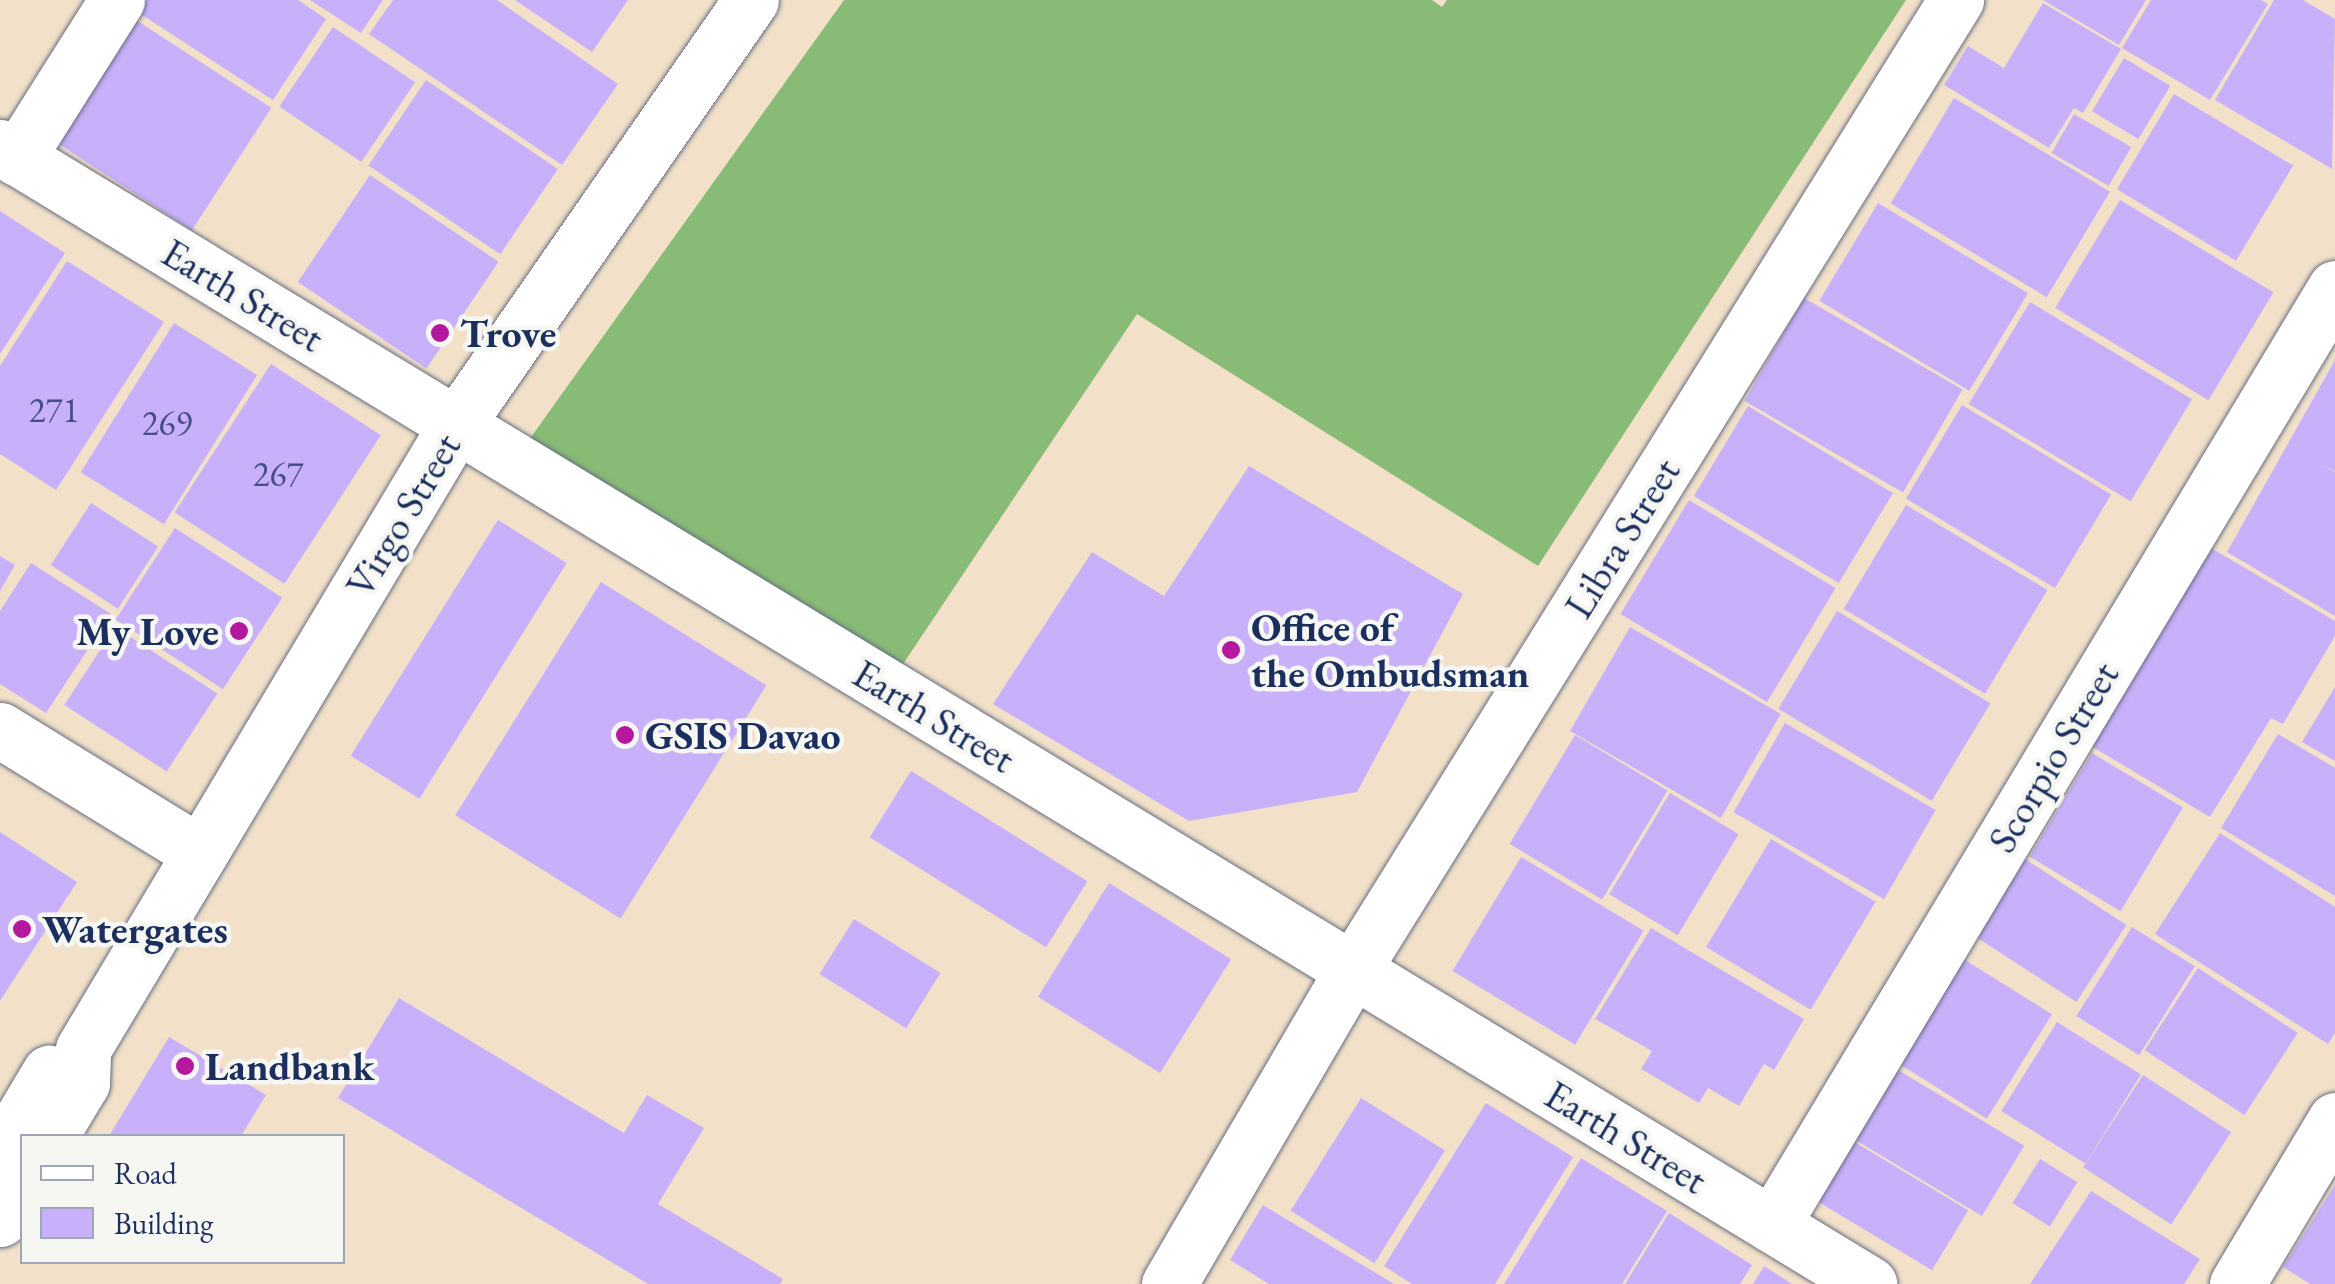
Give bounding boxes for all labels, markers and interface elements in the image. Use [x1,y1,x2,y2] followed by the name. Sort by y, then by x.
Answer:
[154,228,332,362] street label: Earth Street
[460,309,556,357] place label: Trove
[429,322,451,344] marker: Trove
[29,389,79,431] house number: 271
[142,402,192,444] house number: 269
[335,424,471,606] street label: Virgo Street
[1554,449,1690,627] street label: Libra Street
[253,453,303,495] house number: 267
[1251,603,1529,697] place label: Office of the Ombudsman
[76,607,219,655] place label: My Love
[228,620,250,642] marker: My Love
[1220,639,1242,661] marker: Office of the Ombudsman
[845,649,1023,783] street label: Earth Street
[1977,653,2129,861] street label: Scorpio Street
[645,711,841,759] place label: GSIS Davao
[614,724,636,746] marker: GSIS Davao
[42,905,228,953] place label: Watergates
[11,918,33,940] marker: Watergates
[205,1042,374,1090] place label: Landbank
[174,1055,196,1077] marker: Landbank
[1537,1070,1715,1204] street label: Earth Street
[20,1134,345,1264] legend
[114,1154,177,1193] text: Road
[114,1204,213,1243] text: Building

